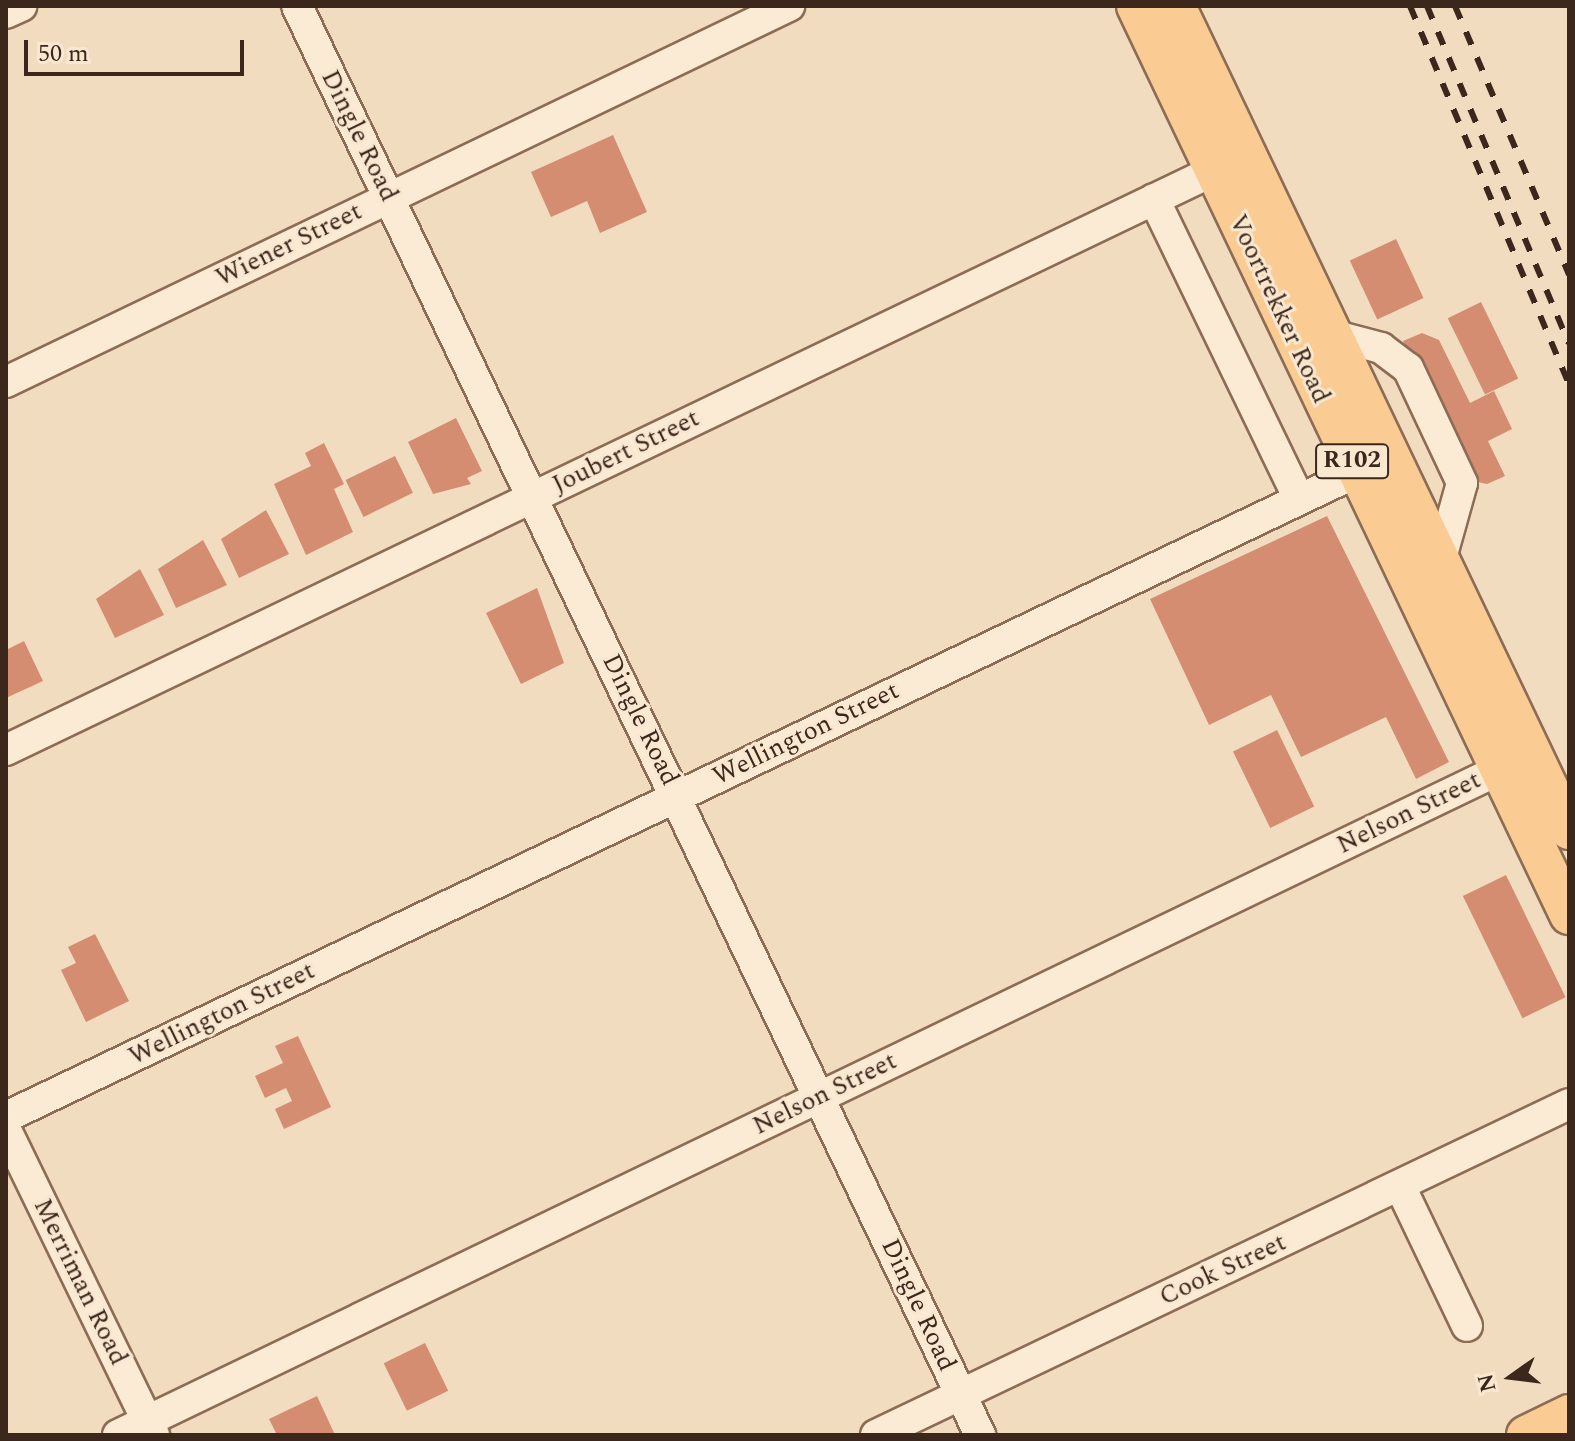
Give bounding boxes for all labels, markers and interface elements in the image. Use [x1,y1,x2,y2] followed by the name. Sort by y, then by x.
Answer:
[28,24,248,74] scale bar
[38,36,89,72] text: 50 m
[314,65,404,207] street label: Dingle Road
[211,196,367,294] street label: Wiener Street
[1222,209,1336,409] street label: Voortrekker Road
[547,403,705,501] street label: Joubert Street
[1314,441,1390,481] road number: R102
[595,649,685,791] street label: Dingle Road
[708,675,904,793] street label: Wellington Street
[1332,765,1486,861] street label: Nelson Street
[124,955,320,1073] street label: Wellington Street
[748,1046,902,1142] street label: Nelson Street
[26,1194,134,1370] street label: Merriman Road
[1155,1227,1291,1313] street label: Cook Street
[874,1234,962,1376] street label: Dingle Road
[1471,1337,1551,1417] north arrow
[1469,1370,1505,1396] text: N

